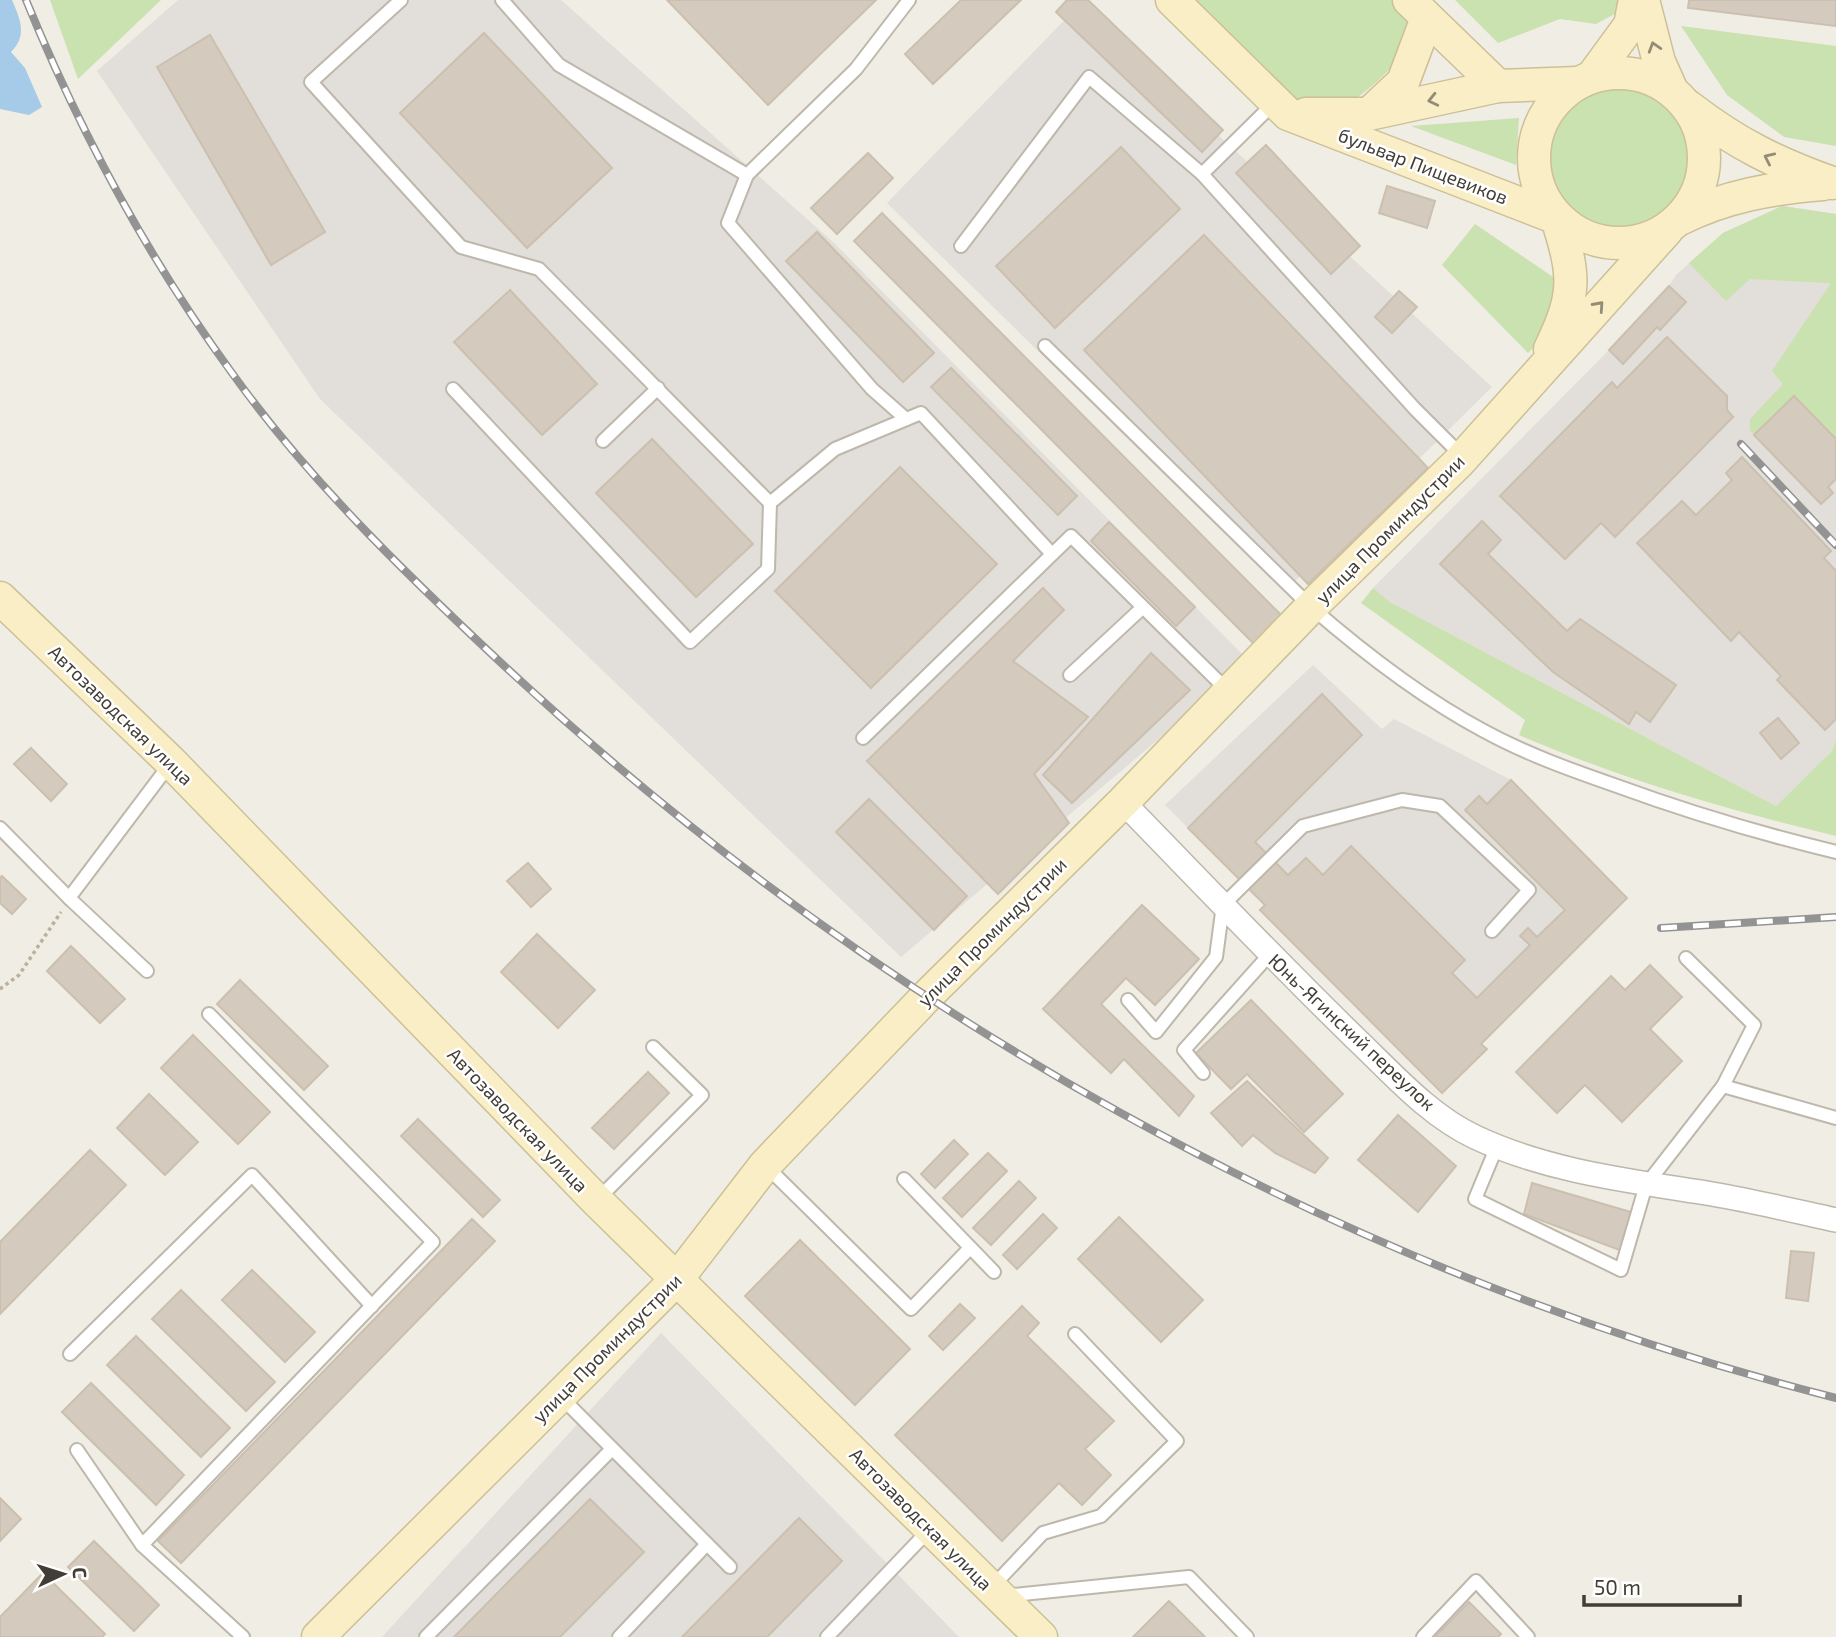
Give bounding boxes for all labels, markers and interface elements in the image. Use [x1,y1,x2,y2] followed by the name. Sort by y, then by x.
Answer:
[1648,41,1663,53] one-way arrow
[1427,92,1439,106] one-way arrow
[1335,123,1511,209] street label: бульвар Пищевиков
[1764,152,1776,166] one-way arrow
[1591,301,1603,314] one-way arrow
[1310,449,1470,609] street label: улица Проминдустрии
[44,640,198,790] street label: Автозаводская улица
[912,852,1072,1012] street label: улица Проминдустрии
[1264,948,1440,1116] street label: Юнь-Ягинский переулок
[443,1043,593,1197] street label: Автозаводская улица
[527,1268,687,1428] street label: улица Проминдустрии
[845,1443,997,1595] street label: Автозаводская улица
[28,1539,98,1609] north arrow
[1584,1564,1740,1608] scale bar
[69,1566,92,1579] text: С
[1594,1574,1641,1599] text: 50 m

